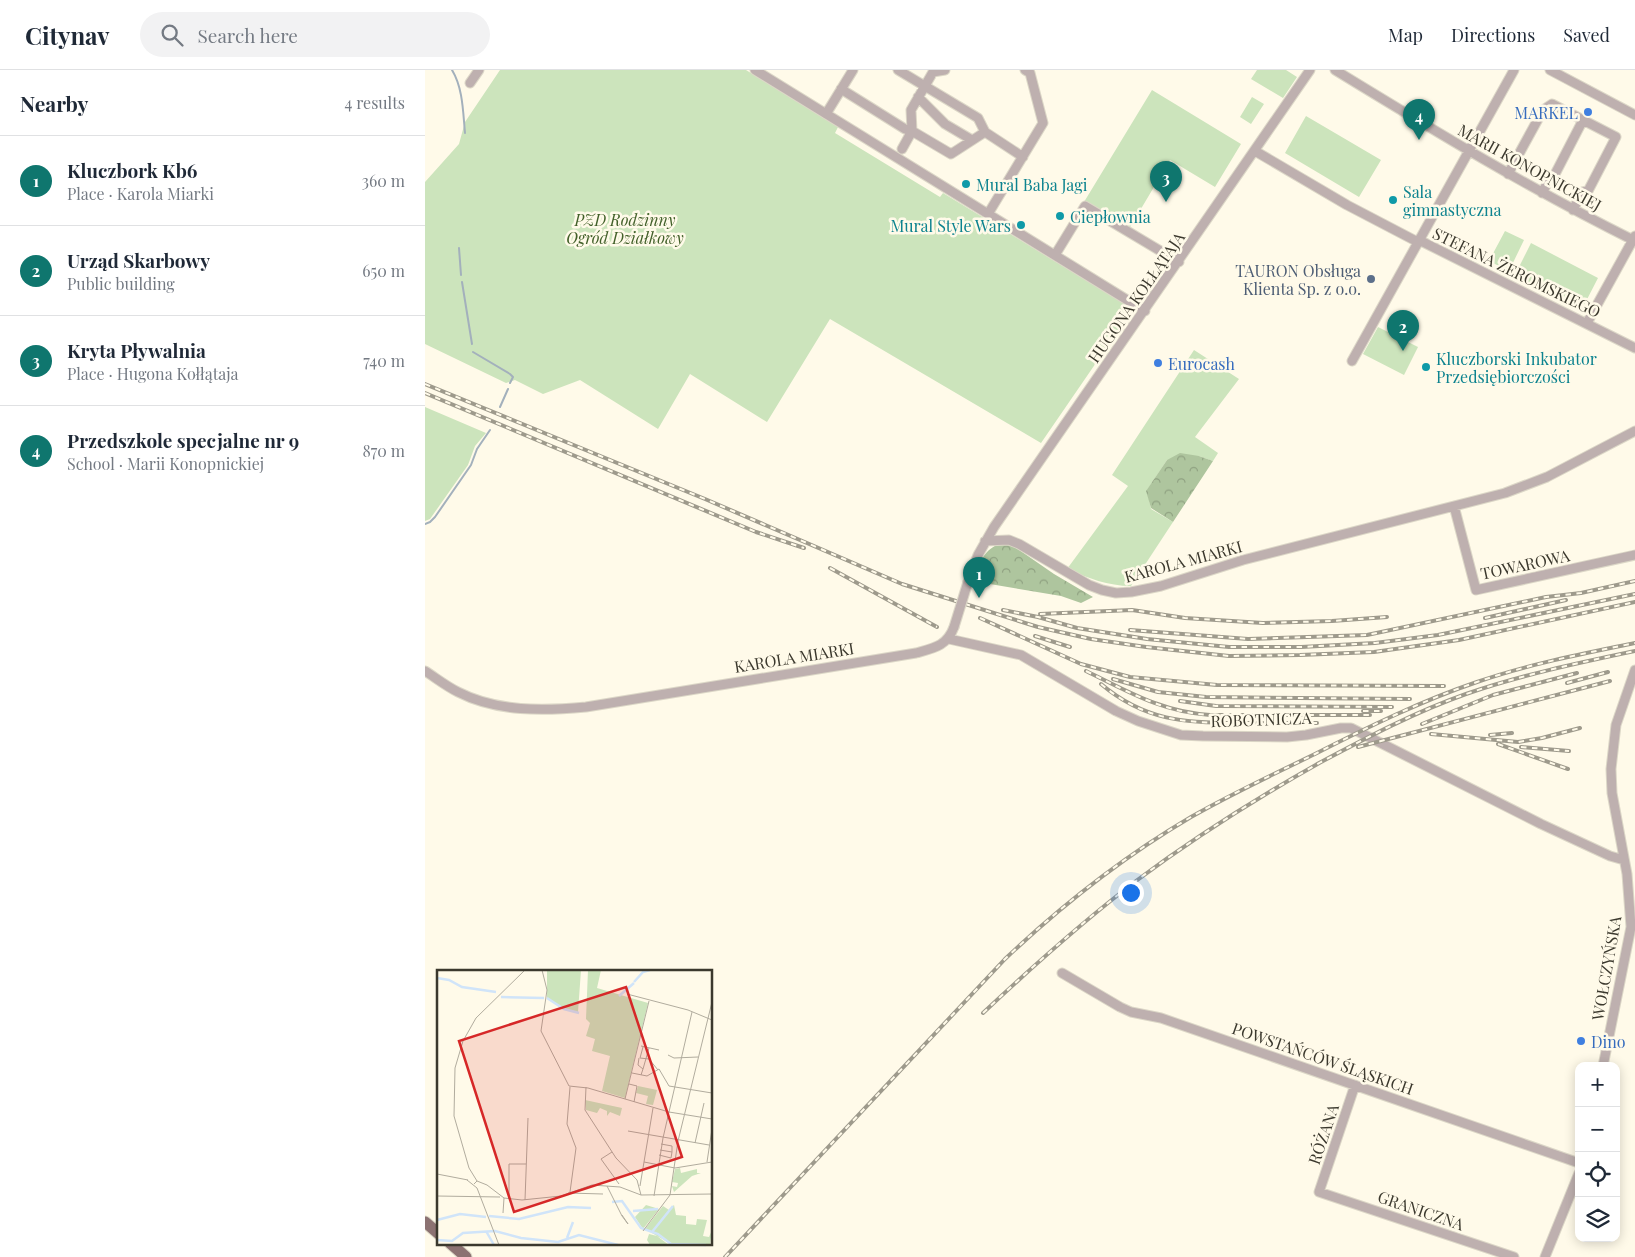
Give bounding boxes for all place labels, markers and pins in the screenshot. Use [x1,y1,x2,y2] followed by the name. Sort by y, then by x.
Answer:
[1403,99,1435,140] pin: 4
[1514,102,1578,123] place label: MARKEL
[1582,106,1594,118] marker: MARKEL
[1150,161,1182,202] pin: 3
[976,174,1088,195] place label: Mural Baba Jagi
[960,178,972,190] marker: Mural Baba Jagi
[1403,181,1502,220] place label: Sala gimnastyczna
[1387,194,1399,206] marker: Sala gimnastyczna
[1070,206,1151,227] place label: Ciepłownia
[1054,210,1066,222] marker: Ciepłownia
[890,215,1011,236] place label: Mural Style Wars
[1015,219,1027,231] marker: Mural Style Wars
[1235,260,1361,299] place label: TAURON Obsługa Klienta Sp. z o.o.
[1365,273,1377,285] marker: TAURON Obsługa Klienta Sp. z o.o.
[1387,310,1419,351] pin: 2
[1436,348,1597,387] place label: Kluczborski Inkubator Przedsiębiorczości
[1168,353,1236,374] place label: Eurocash
[1152,357,1164,369] marker: Eurocash
[1420,361,1432,373] marker: Kluczborski Inkubator Przedsiębiorczości
[963,557,995,598] pin: 1
[1591,1031,1626,1052] place label: Dino
[1575,1035,1587,1047] marker: Dino

